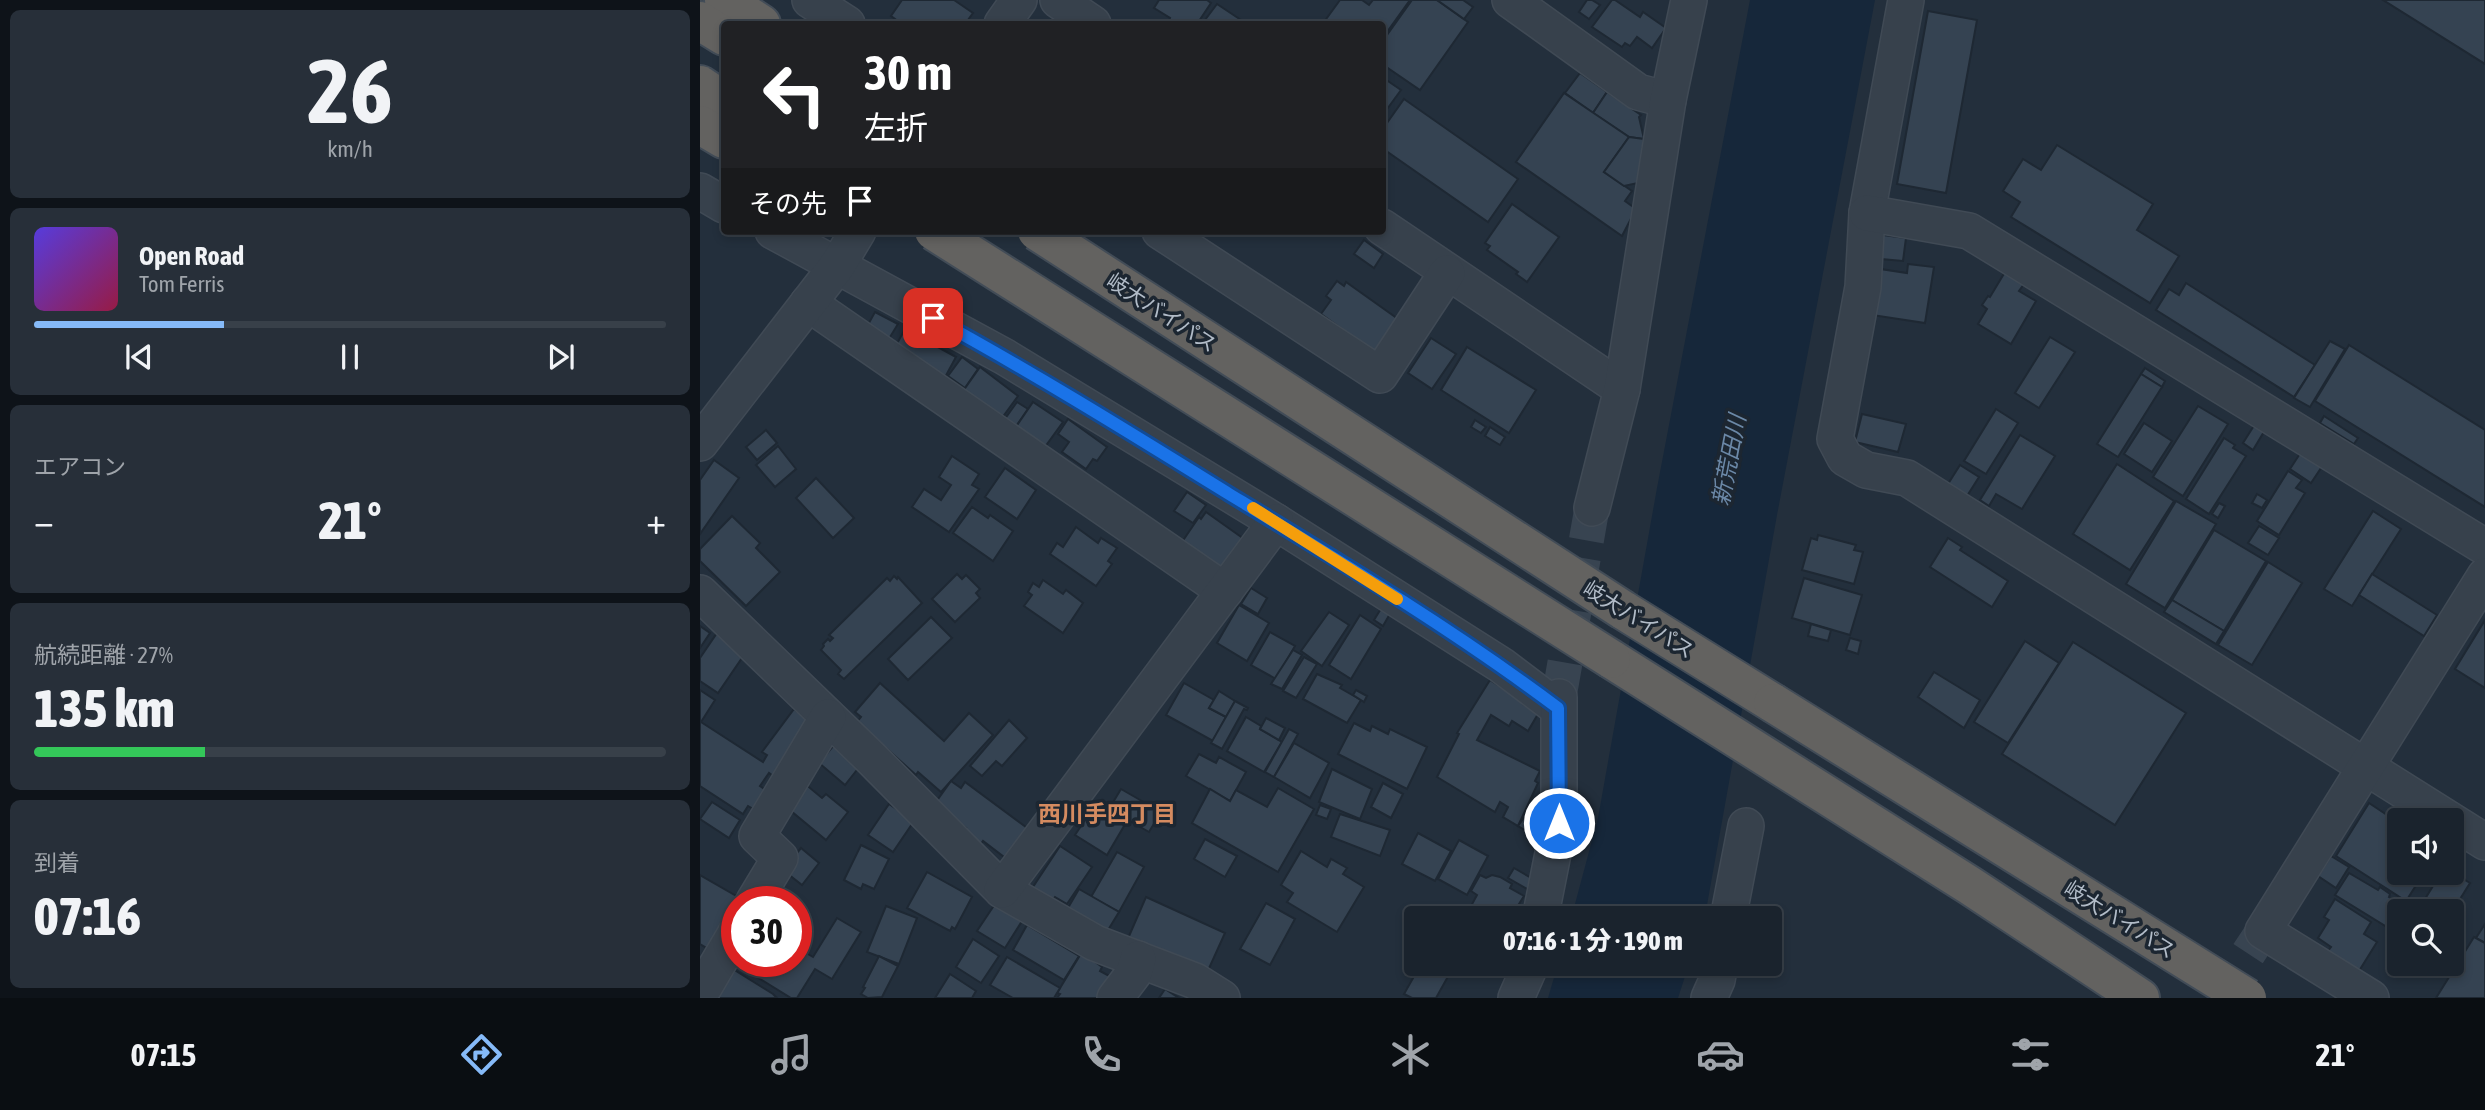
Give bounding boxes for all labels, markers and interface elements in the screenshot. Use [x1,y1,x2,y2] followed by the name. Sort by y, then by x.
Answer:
[307,38,393,142] text: 26
[864,44,952,100] text: 30 m
[749,49,840,140] icon: left
[864,109,928,146] text: 左折
[327,136,373,162] text: km/h
[841,182,879,220] icon: arrive
[749,189,827,219] text: その先
[139,241,244,271] text: Open Road
[1103,268,1221,356] street label: 岐大バイパス
[139,271,224,297] text: Tom Ferris
[903,288,963,348] pin
[914,299,952,337] icon: arrive
[120,338,158,376] icon: previous
[331,338,369,376] icon: pause
[542,338,580,376] icon: next
[1707,409,1751,508] water label: 新荒田川
[34,454,126,480] text: エアコン
[318,490,382,550] text: 21°
[34,499,54,542] text: −
[646,499,666,542] text: +
[1579,576,1699,662] street label: 岐大バイパス
[34,642,173,668] text: 航続距離 · 27%
[34,678,175,738] text: 135 km
[1522,786,1596,860] position arrow
[1038,801,1176,827] district label: 西川手四丁目
[2387,808,2464,976] map controls
[2387,808,2464,885] button: sound
[34,850,80,876] text: 到着
[2060,876,2180,962] street label: 岐大バイパス
[34,886,141,946] text: 07:16
[721,886,812,977] speed limit sign: 30
[2387,899,2464,976] button: search
[1503,926,1683,956] text: 07:16 · 1 分 · 190 m
[457,1030,506,1079] icon: directions
[767,1030,816,1079] icon: music
[1077,1030,1126,1079] icon: phone
[1386,1030,1435,1079] icon: climate
[1696,1030,1745,1079] icon: car
[2006,1030,2055,1079] icon: filters
[130,1036,196,1073] text: 07:15
[2316,1036,2355,1073] text: 21°

